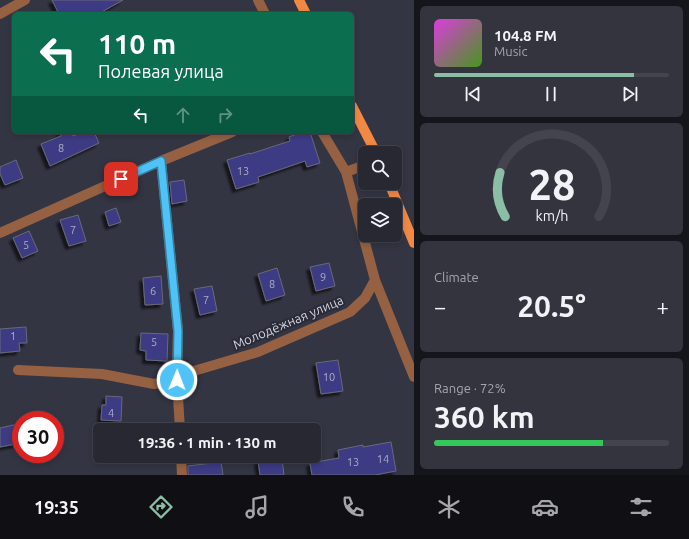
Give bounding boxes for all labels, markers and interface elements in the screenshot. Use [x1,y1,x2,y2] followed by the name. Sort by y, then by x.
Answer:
[494,27,557,44] text: 104.8 FM
[32,28,84,80] icon: left
[98,28,176,59] text: 110 m
[494,44,528,58] text: Music
[98,61,224,81] text: Полевая улица
[462,83,484,105] icon: previous
[540,83,562,105] icon: pause
[619,83,641,105] icon: next
[130,104,152,126] icon: left
[172,104,194,126] icon: ahead
[214,104,236,126] icon: right
[58,142,64,154] house number: 8
[358,146,402,242] map controls
[358,146,402,190] button: search
[528,161,575,208] text: 28
[104,162,138,196] pin
[237,165,249,177] house number: 13
[110,168,132,190] icon: arrive
[358,198,402,242] button: layers
[535,207,568,223] text: km/h
[70,224,76,236] house number: 7
[23,239,29,251] house number: 5
[434,270,479,284] text: Climate
[320,271,326,283] house number: 9
[269,278,275,290] house number: 8
[150,285,156,297] house number: 6
[517,289,586,323] text: 20.5°
[231,292,345,352] street label: Молодёжная улица
[203,294,209,306] house number: 7
[434,294,446,319] text: −
[657,294,669,319] text: +
[10,330,16,342] house number: 1
[151,336,157,348] house number: 5
[156,359,198,401] position arrow
[323,371,335,383] house number: 10
[434,381,506,395] text: Range · 72%
[434,400,535,434] text: 360 km
[108,407,114,419] house number: 4
[12,411,64,463] speed limit sign: 30
[138,434,276,451] text: 19:36 · 1 min · 130 m
[377,453,389,465] house number: 14
[347,456,359,468] house number: 13
[147,493,175,521] icon: directions
[243,493,271,521] icon: music
[339,493,367,521] icon: phone
[435,493,463,521] icon: climate
[531,493,559,521] icon: car
[627,493,655,521] icon: filters
[34,497,79,517] text: 19:35

